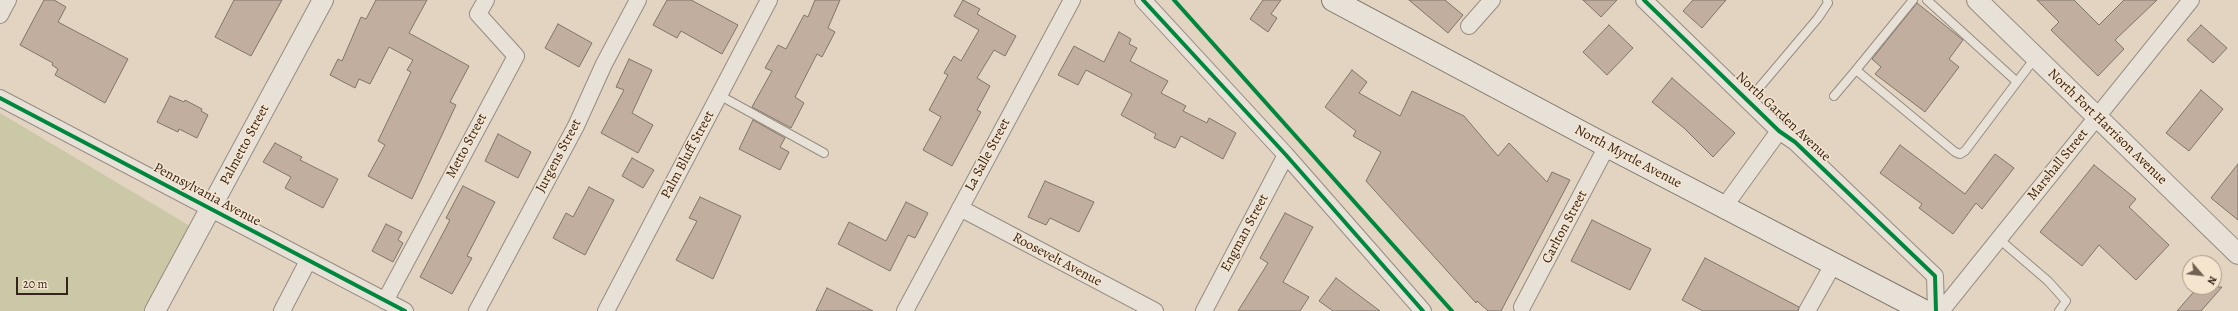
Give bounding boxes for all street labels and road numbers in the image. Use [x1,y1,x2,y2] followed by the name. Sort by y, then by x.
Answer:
[2044,66,2170,188] street label: North Fort Harrison Avenue
[1732,69,1834,165] street label: North Garden Avenue
[217,102,273,188] street label: Palmetto Street
[658,108,718,202] street label: Palm Bluff Street
[443,111,491,181] street label: Metto Street
[533,116,585,196] street label: Jurgens Street
[962,116,1014,194] street label: La Salle Street
[1572,122,1684,192] street label: North Myrtle Avenue
[2024,126,2092,204] street label: Marshall Street
[150,160,264,230] street label: Pennsylvania Avenue
[1539,188,1591,266] street label: Carlton Street
[1217,191,1273,275] street label: Engman Street
[1009,229,1105,291] street label: Roosevelt Avenue

